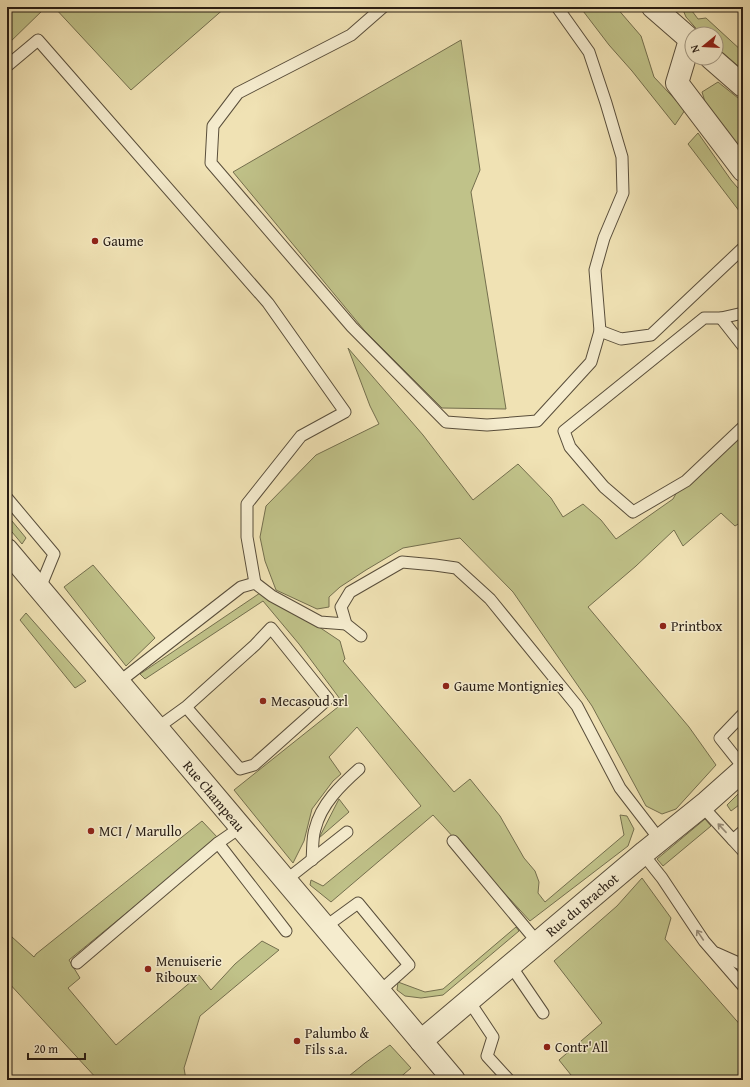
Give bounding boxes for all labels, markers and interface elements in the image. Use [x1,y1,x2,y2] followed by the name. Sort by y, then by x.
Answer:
[684,26,724,66] north arrow
[686,43,703,55] text: N
[103,231,144,251] place label: Gaume
[90,236,100,246] marker: Gaume
[671,616,723,636] place label: Printbox
[658,621,668,631] marker: Printbox
[454,676,564,696] place label: Gaume Montignies
[441,681,451,691] marker: Gaume Montignies
[271,691,348,711] place label: Mecasoud srl
[258,696,268,706] marker: Mecasoud srl
[178,756,250,836] street label: Rue Champeau
[99,821,182,841] place label: MCI / Marullo
[718,822,727,833] one-way arrow
[86,826,96,836] marker: MCI / Marullo
[541,869,623,941] street label: Rue du Brachot
[696,930,704,941] one-way arrow
[156,951,222,987] place label: Menuiserie Riboux
[143,964,153,974] marker: Menuiserie Riboux
[305,1023,370,1059] place label: Palumbo & Fils s.a.
[28,1035,85,1061] scale bar
[292,1036,302,1046] marker: Palumbo & Fils s.a.
[555,1037,608,1057] place label: Contr'All
[34,1040,58,1057] text: 20 m
[542,1042,552,1052] marker: Contr'All

